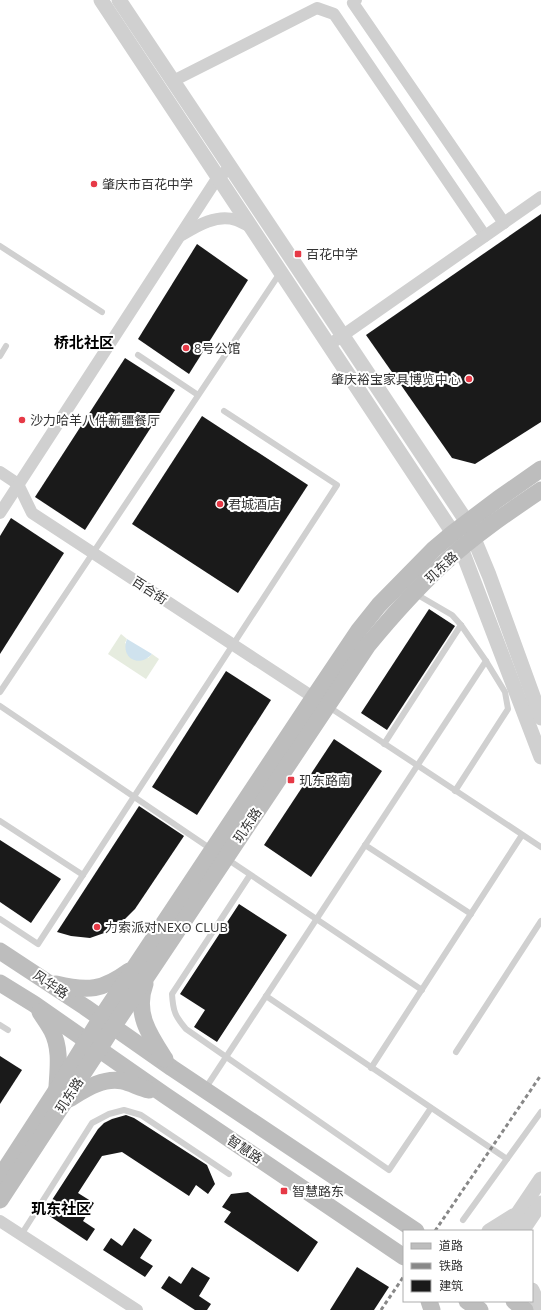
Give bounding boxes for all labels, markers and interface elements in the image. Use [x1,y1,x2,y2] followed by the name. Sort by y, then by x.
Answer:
[102,175,193,193] place label: 肇庆市百花中学
[89,179,99,189] marker: 肇庆市百花中学
[306,245,358,263] place label: 百花中学
[293,249,303,259] marker: 百花中学
[54,332,114,352] district label: 桥北社区
[194,339,240,357] place label: 8号公馆
[181,343,191,353] marker: 8号公馆
[331,370,461,388] place label: 肇庆裕宝家具博览中心
[464,374,474,384] marker: 肇庆裕宝家具博览中心
[30,411,160,429] place label: 沙力哈羊八件新疆餐厅
[17,415,27,425] marker: 沙力哈羊八件新疆餐厅
[228,495,280,513] place label: 君城酒店
[215,499,225,509] marker: 君城酒店
[421,547,461,587] street label: 玑东路
[129,572,171,608] street label: 百合街
[299,771,351,789] place label: 玑东路南
[286,775,296,785] marker: 玑东路南
[229,804,265,846] street label: 玑东路
[105,918,228,936] place label: 力索派对NEXO CLUB
[92,922,102,932] marker: 力索派对NEXO CLUB
[30,966,72,1002] street label: 风华路
[51,1074,87,1116] street label: 玑东路
[224,1131,266,1167] street label: 智慧路
[292,1182,344,1200] place label: 智慧路东
[279,1186,289,1196] marker: 智慧路东
[31,1198,91,1218] district label: 玑东社区
[403,1230,533,1302] legend
[439,1237,463,1254] text: 道路
[439,1257,463,1274] text: 铁路
[439,1277,463,1294] text: 建筑

